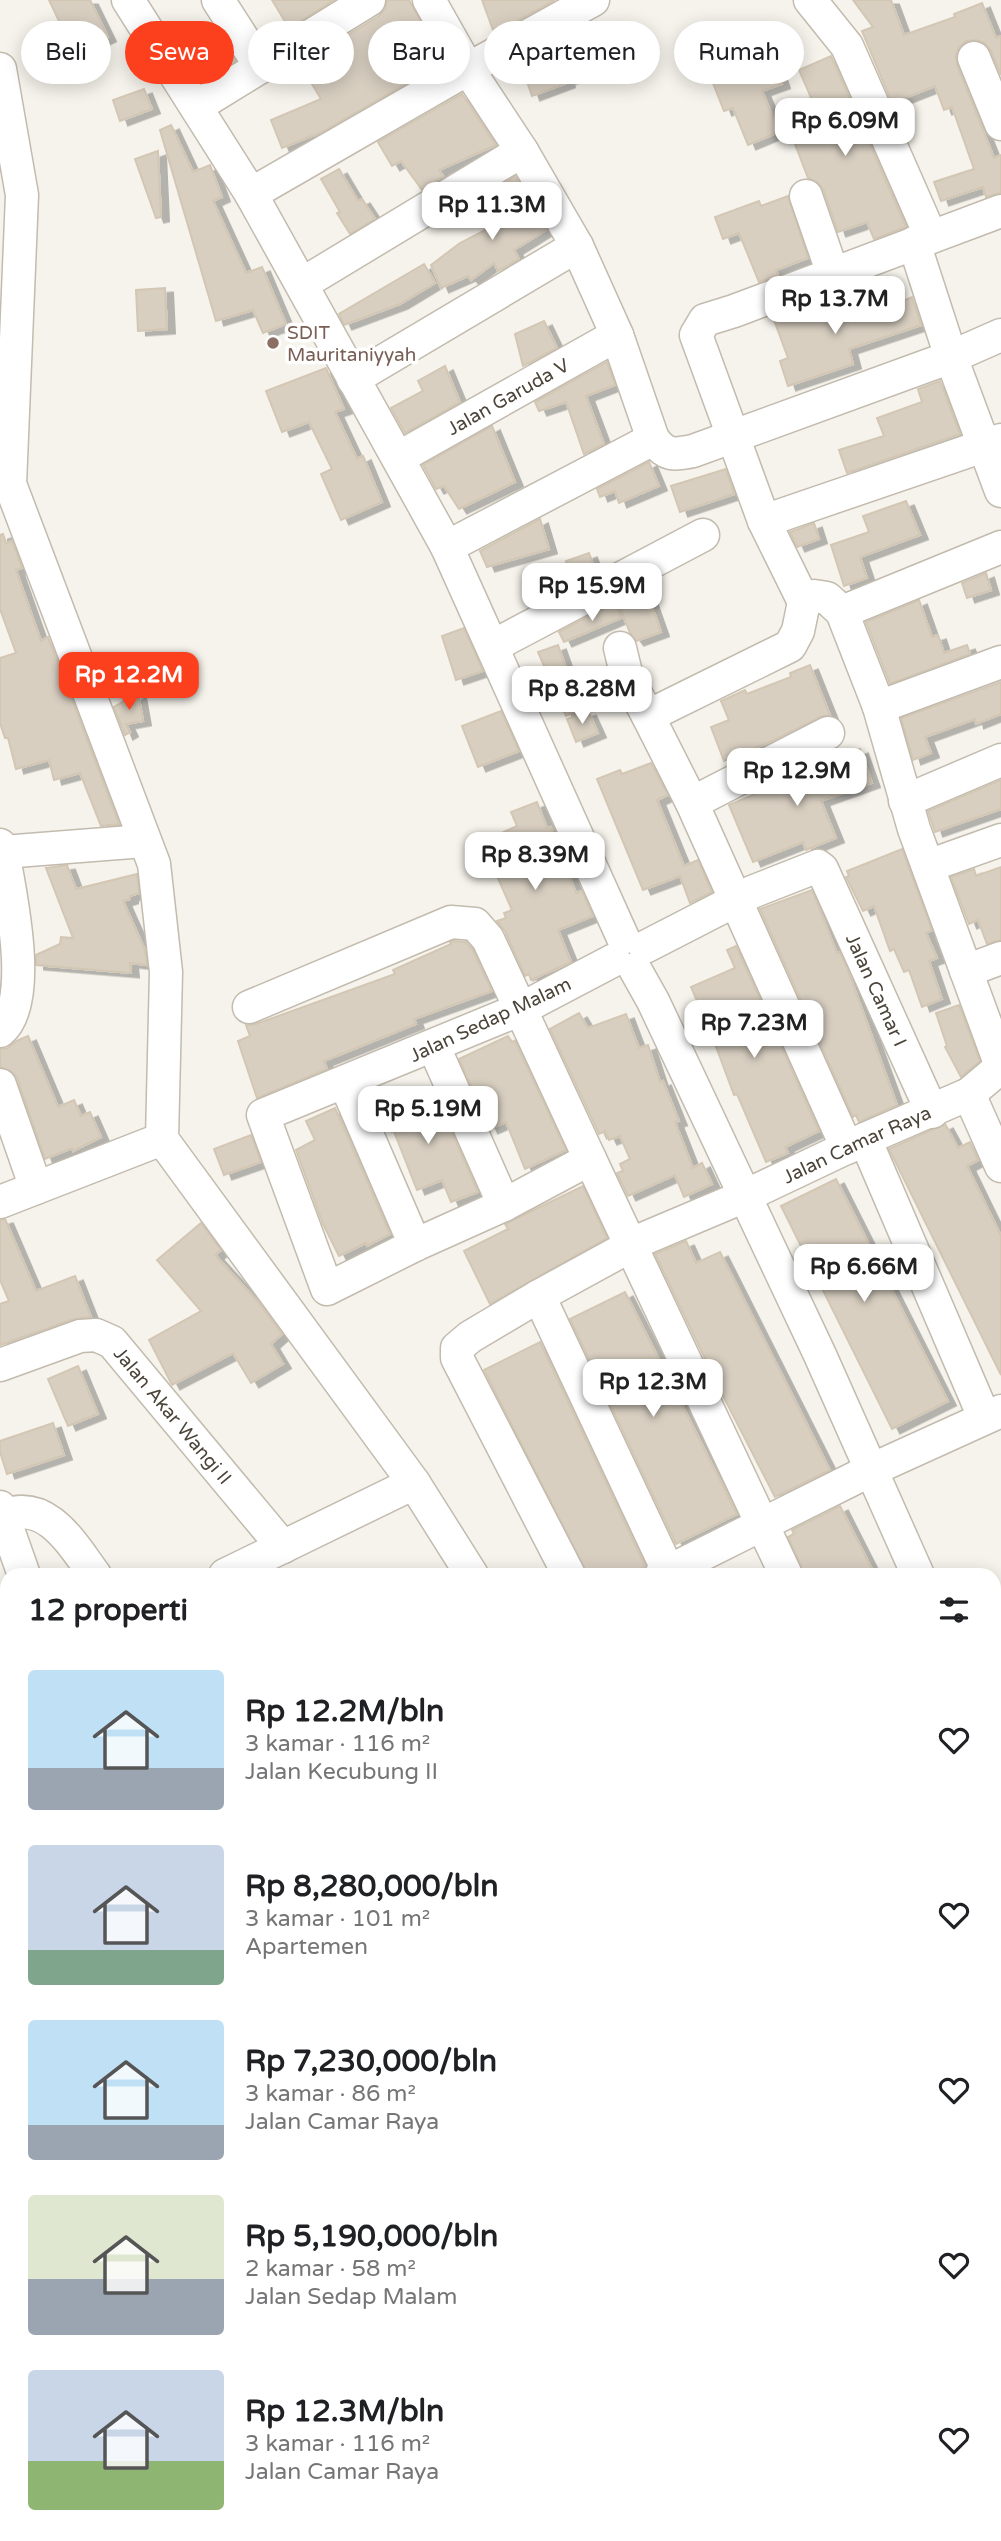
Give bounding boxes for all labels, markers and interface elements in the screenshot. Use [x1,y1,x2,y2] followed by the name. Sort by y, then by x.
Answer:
[21,21,111,84] chip: Beli
[125,21,234,84] chip: Sewa
[248,21,354,84] chip: Filter
[368,21,470,84] chip: Baru
[484,21,660,84] chip: Apartemen
[674,21,804,84] chip: Rumah
[773,99,917,158] pin: Rp 6.09M
[791,107,899,135] text: Rp 6.09M
[420,182,564,242] pin: Rp 11.3M
[438,191,546,219] text: Rp 11.3M
[763,276,907,336] pin: Rp 13.7M
[781,285,889,313] text: Rp 13.7M
[287,322,416,366] place label: SDIT Mauritaniyyah
[265,335,281,351] marker: SDIT Mauritaniyyah
[444,354,573,440] street label: Jalan Garuda V
[520,564,664,623] pin: Rp 15.9M
[538,572,646,600] text: Rp 15.9M
[57,652,201,712] pin: Rp 12.2M
[75,661,183,689] text: Rp 12.2M
[510,666,654,726] pin: Rp 8.28M
[528,675,636,703] text: Rp 8.28M
[725,748,869,808] pin: Rp 12.9M
[743,757,851,785] text: Rp 12.9M
[463,832,607,892] pin: Rp 8.39M
[481,841,589,869] text: Rp 8.39M
[841,931,911,1050] street label: Jalan Camar I
[406,973,575,1067] street label: Jalan Sedap Malam
[682,1000,826,1060] pin: Rp 7.23M
[700,1009,808,1037] text: Rp 7.23M
[356,1086,500,1146] pin: Rp 5.19M
[374,1095,482,1123] text: Rp 5.19M
[779,1102,935,1188] street label: Jalan Camar Raya
[792,1244,936,1304] pin: Rp 6.66M
[810,1253,918,1281] text: Rp 6.66M
[109,1343,236,1489] street label: Jalan Akar Wangi II
[581,1360,725,1419] pin: Rp 12.3M
[599,1368,707,1396] text: Rp 12.3M
[935,1591,973,1629] icon: filters
[28,1592,188,1629] text: 12 properti
[245,1693,444,1730] text: Rp 12.2M/bln
[84,1698,168,1782] icon: home
[935,1721,973,1759] icon: heart
[245,1730,430,1758] text: 3 kamar · 116 m²
[245,1758,438,1786] text: Jalan Kecubung II
[245,1868,499,1905] text: Rp 8,280,000/bln
[84,1873,168,1957] icon: home
[935,1896,973,1934] icon: heart
[245,1905,430,1933] text: 3 kamar · 101 m²
[245,1933,368,1961] text: Apartemen
[245,2043,497,2080] text: Rp 7,230,000/bln
[84,2048,168,2132] icon: home
[935,2071,973,2109] icon: heart
[245,2080,416,2108] text: 3 kamar · 86 m²
[245,2108,439,2136] text: Jalan Camar Raya
[245,2218,498,2255] text: Rp 5,190,000/bln
[84,2223,168,2307] icon: home
[935,2246,973,2284] icon: heart
[245,2255,416,2283] text: 2 kamar · 58 m²
[245,2283,457,2311] text: Jalan Sedap Malam
[245,2393,444,2430] text: Rp 12.3M/bln
[84,2398,168,2482] icon: home
[935,2421,973,2459] icon: heart
[245,2430,430,2458] text: 3 kamar · 116 m²
[245,2458,439,2486] text: Jalan Camar Raya

